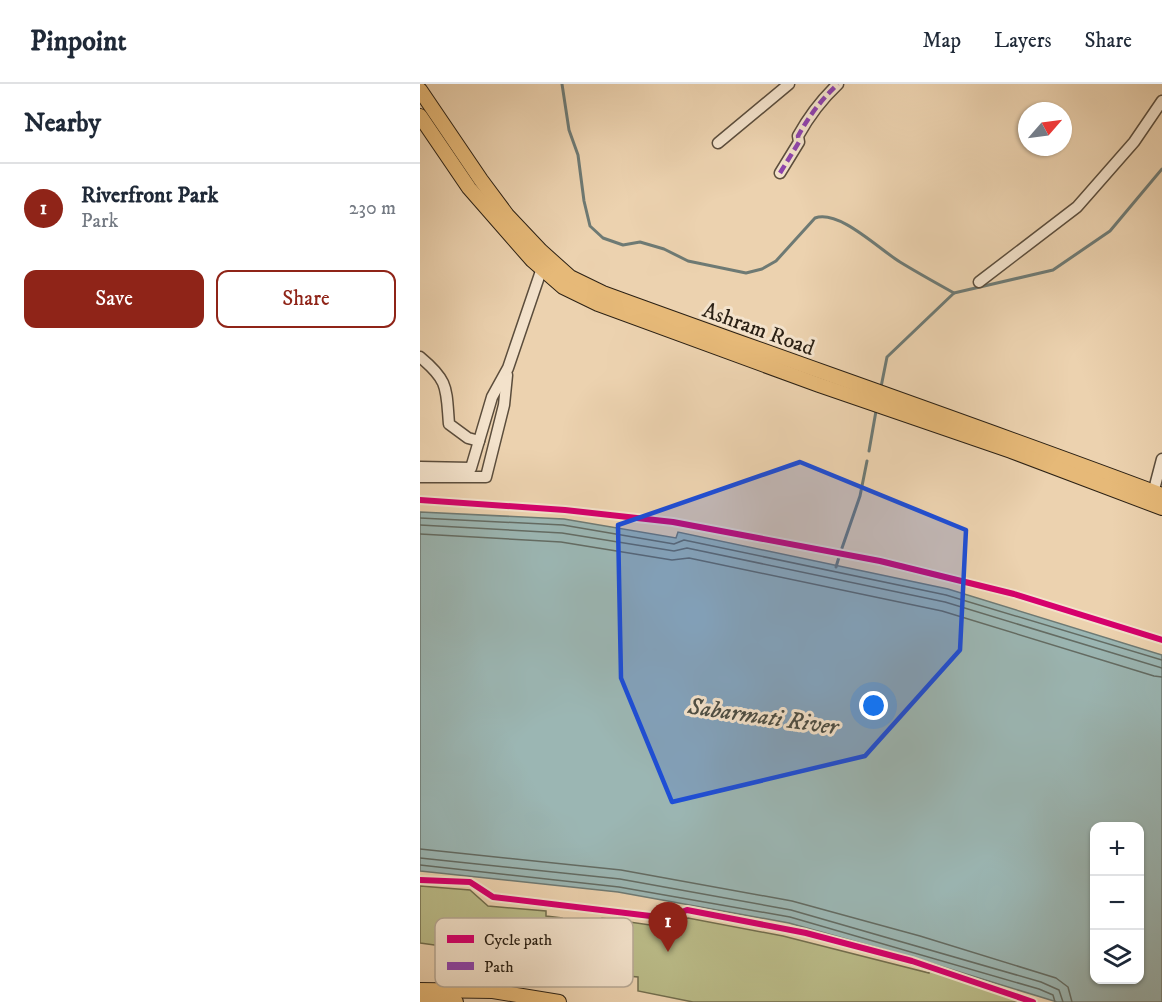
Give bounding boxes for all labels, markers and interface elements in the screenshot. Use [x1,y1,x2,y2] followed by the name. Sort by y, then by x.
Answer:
[30,24,126,59] text: Pinpoint
[922,28,961,54] text: Map
[994,28,1052,54] text: Layers
[1085,28,1132,54] text: Share
[1018,102,1072,156] north arrow
[24,107,101,140] text: Nearby
[81,182,218,209] text: Riverfront Park
[40,196,47,221] text: 1
[349,196,396,221] text: 230 m
[81,209,118,234] text: Park
[24,270,204,328] button: Save
[216,270,396,328] button: Share
[699,297,818,362] street label: Ashram Road
[685,691,842,743] water label: Sabarmati River
[859,691,888,720] your location
[1090,822,1144,984] map controls
[1090,822,1144,876] button: +
[1090,876,1144,930] button: −
[648,902,688,952] pin: 1
[435,918,633,987] legend
[484,930,553,950] text: Cycle path
[1090,930,1144,984] button: layers
[484,957,514,977] text: Path

